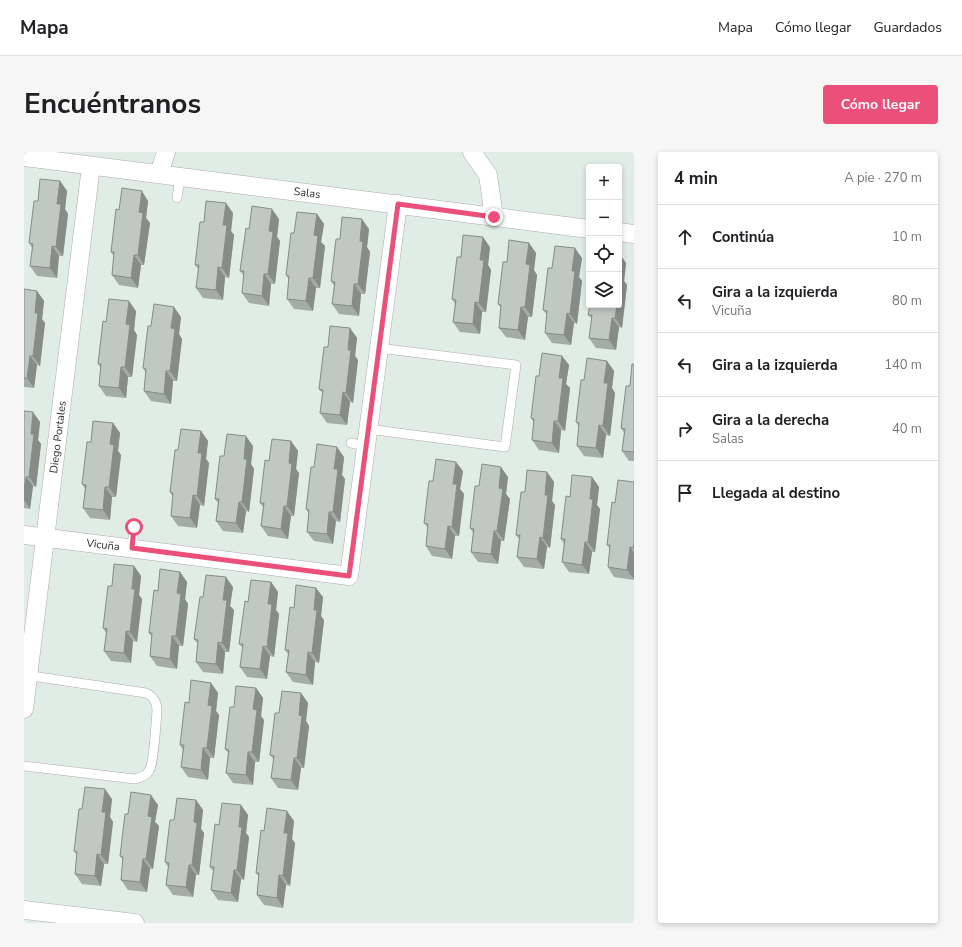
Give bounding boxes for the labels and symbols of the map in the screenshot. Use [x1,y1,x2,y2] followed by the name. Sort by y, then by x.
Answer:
[293,184,321,202] street label: Salas
[485,208,503,226] route end
[46,400,70,474] street label: Diego Portales
[125,518,143,536] route start
[84,535,121,555] street label: Vicuña

